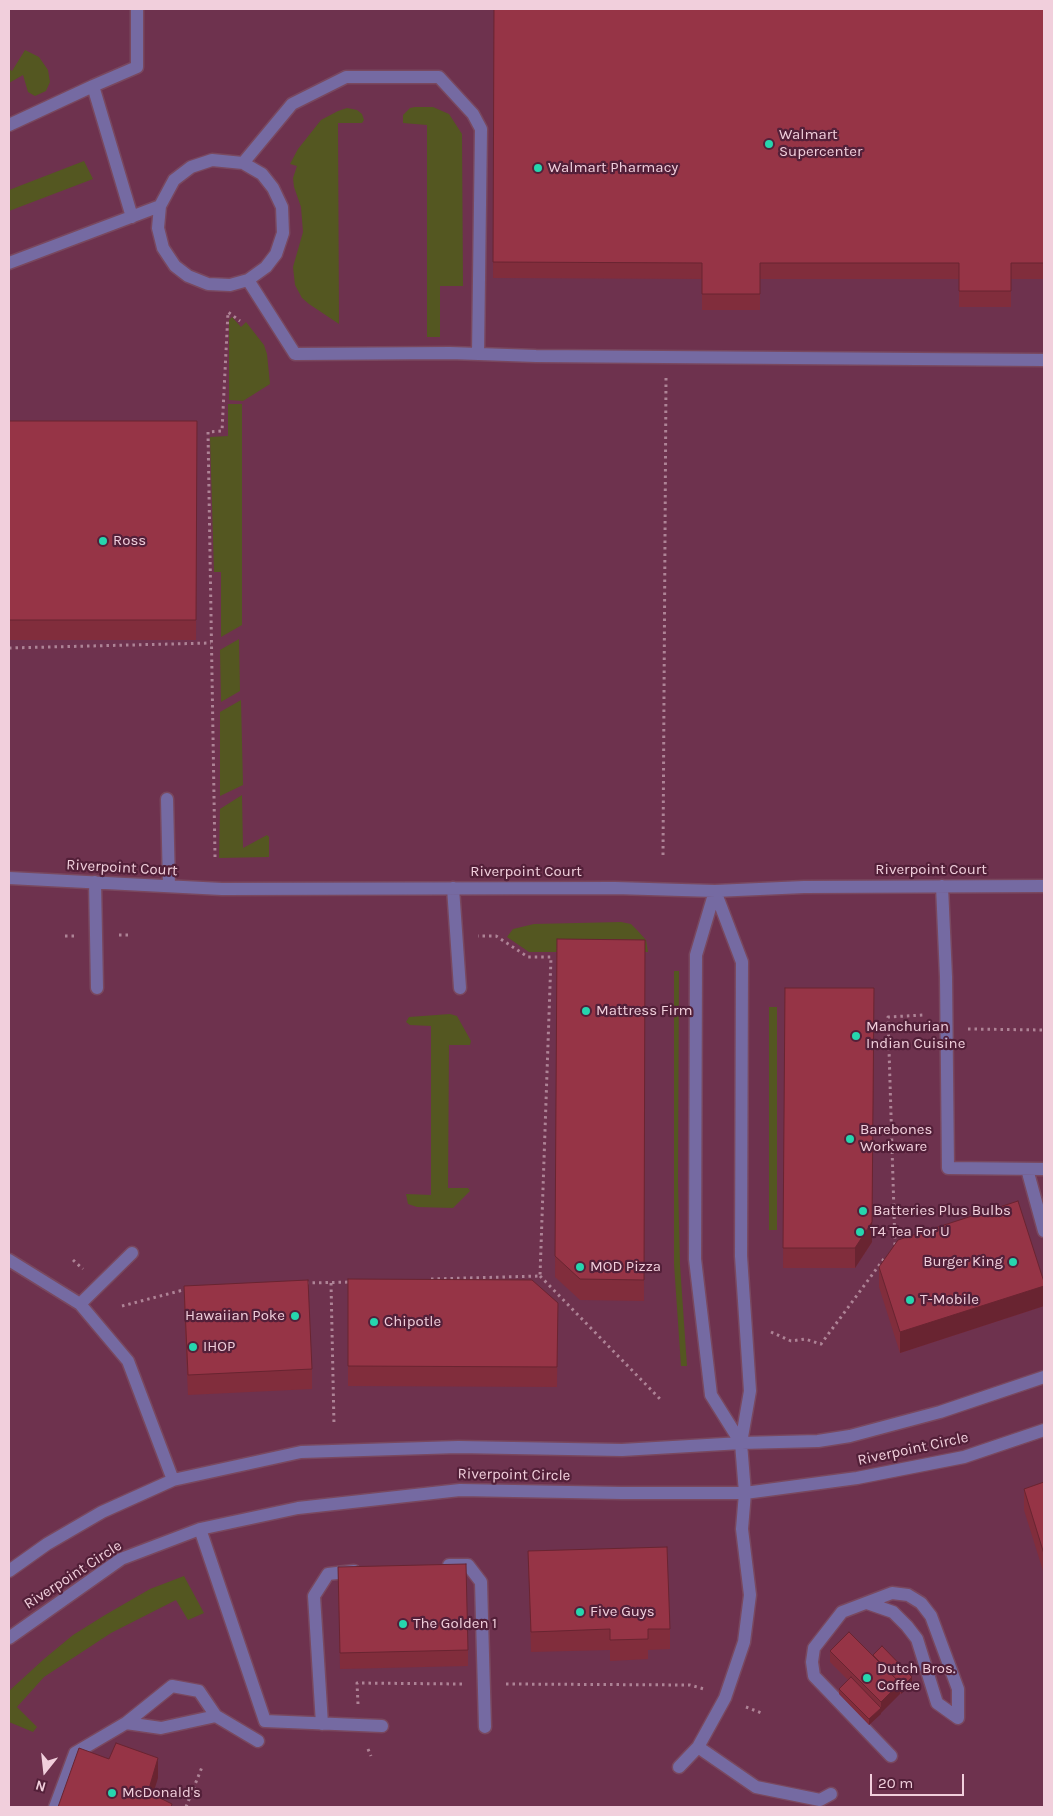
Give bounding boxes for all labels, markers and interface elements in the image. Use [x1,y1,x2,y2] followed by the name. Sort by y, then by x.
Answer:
[779,126,862,161] place label: Walmart Supercenter
[763,138,775,150] marker: Walmart Supercenter
[548,159,678,177] place label: Walmart Pharmacy
[532,162,544,174] marker: Walmart Pharmacy
[113,532,146,550] place label: Ross
[97,535,109,547] marker: Ross
[66,856,178,880] street label: Riverpoint Court
[875,861,987,879] street label: Riverpoint Court
[470,863,582,881] street label: Riverpoint Court
[596,1002,692,1020] place label: Mattress Firm
[580,1005,592,1017] marker: Mattress Firm
[866,1018,965,1053] place label: Manchurian Indian Cuisine
[850,1030,862,1042] marker: Manchurian Indian Cuisine
[860,1121,932,1156] place label: Barebones Workware
[844,1133,856,1145] marker: Barebones Workware
[873,1202,1011,1220] place label: Batteries Plus Bulbs
[857,1205,869,1217] marker: Batteries Plus Bulbs
[870,1223,950,1241] place label: T4 Tea For U
[854,1226,866,1238] marker: T4 Tea For U
[923,1253,1003,1271] place label: Burger King
[1007,1256,1019,1268] marker: Burger King
[590,1258,661,1276] place label: MOD Pizza
[574,1261,586,1273] marker: MOD Pizza
[920,1291,979,1309] place label: T-Mobile
[904,1294,916,1306] marker: T-Mobile
[185,1307,285,1325] place label: Hawaiian Poke
[289,1310,301,1322] marker: Hawaiian Poke
[384,1313,441,1331] place label: Chipotle
[368,1316,380,1328] marker: Chipotle
[203,1338,235,1356] place label: IHOP
[187,1341,199,1353] marker: IHOP
[856,1428,970,1470] street label: Riverpoint Circle
[457,1465,571,1485] street label: Riverpoint Circle
[21,1537,125,1613] street label: Riverpoint Circle
[590,1603,655,1621] place label: Five Guys
[574,1606,586,1618] marker: Five Guys
[413,1615,497,1633] place label: The Golden 1
[397,1618,409,1630] marker: The Golden 1
[877,1660,955,1695] place label: Dutch Bros. Coffee
[861,1672,873,1684] marker: Dutch Bros. Coffee
[20,1746,70,1796] north arrow
[873,1764,967,1796] scale bar
[878,1774,913,1792] text: 20 m
[34,1776,48,1795] text: N
[122,1784,201,1802] place label: McDonald's
[106,1787,118,1799] marker: McDonald's

